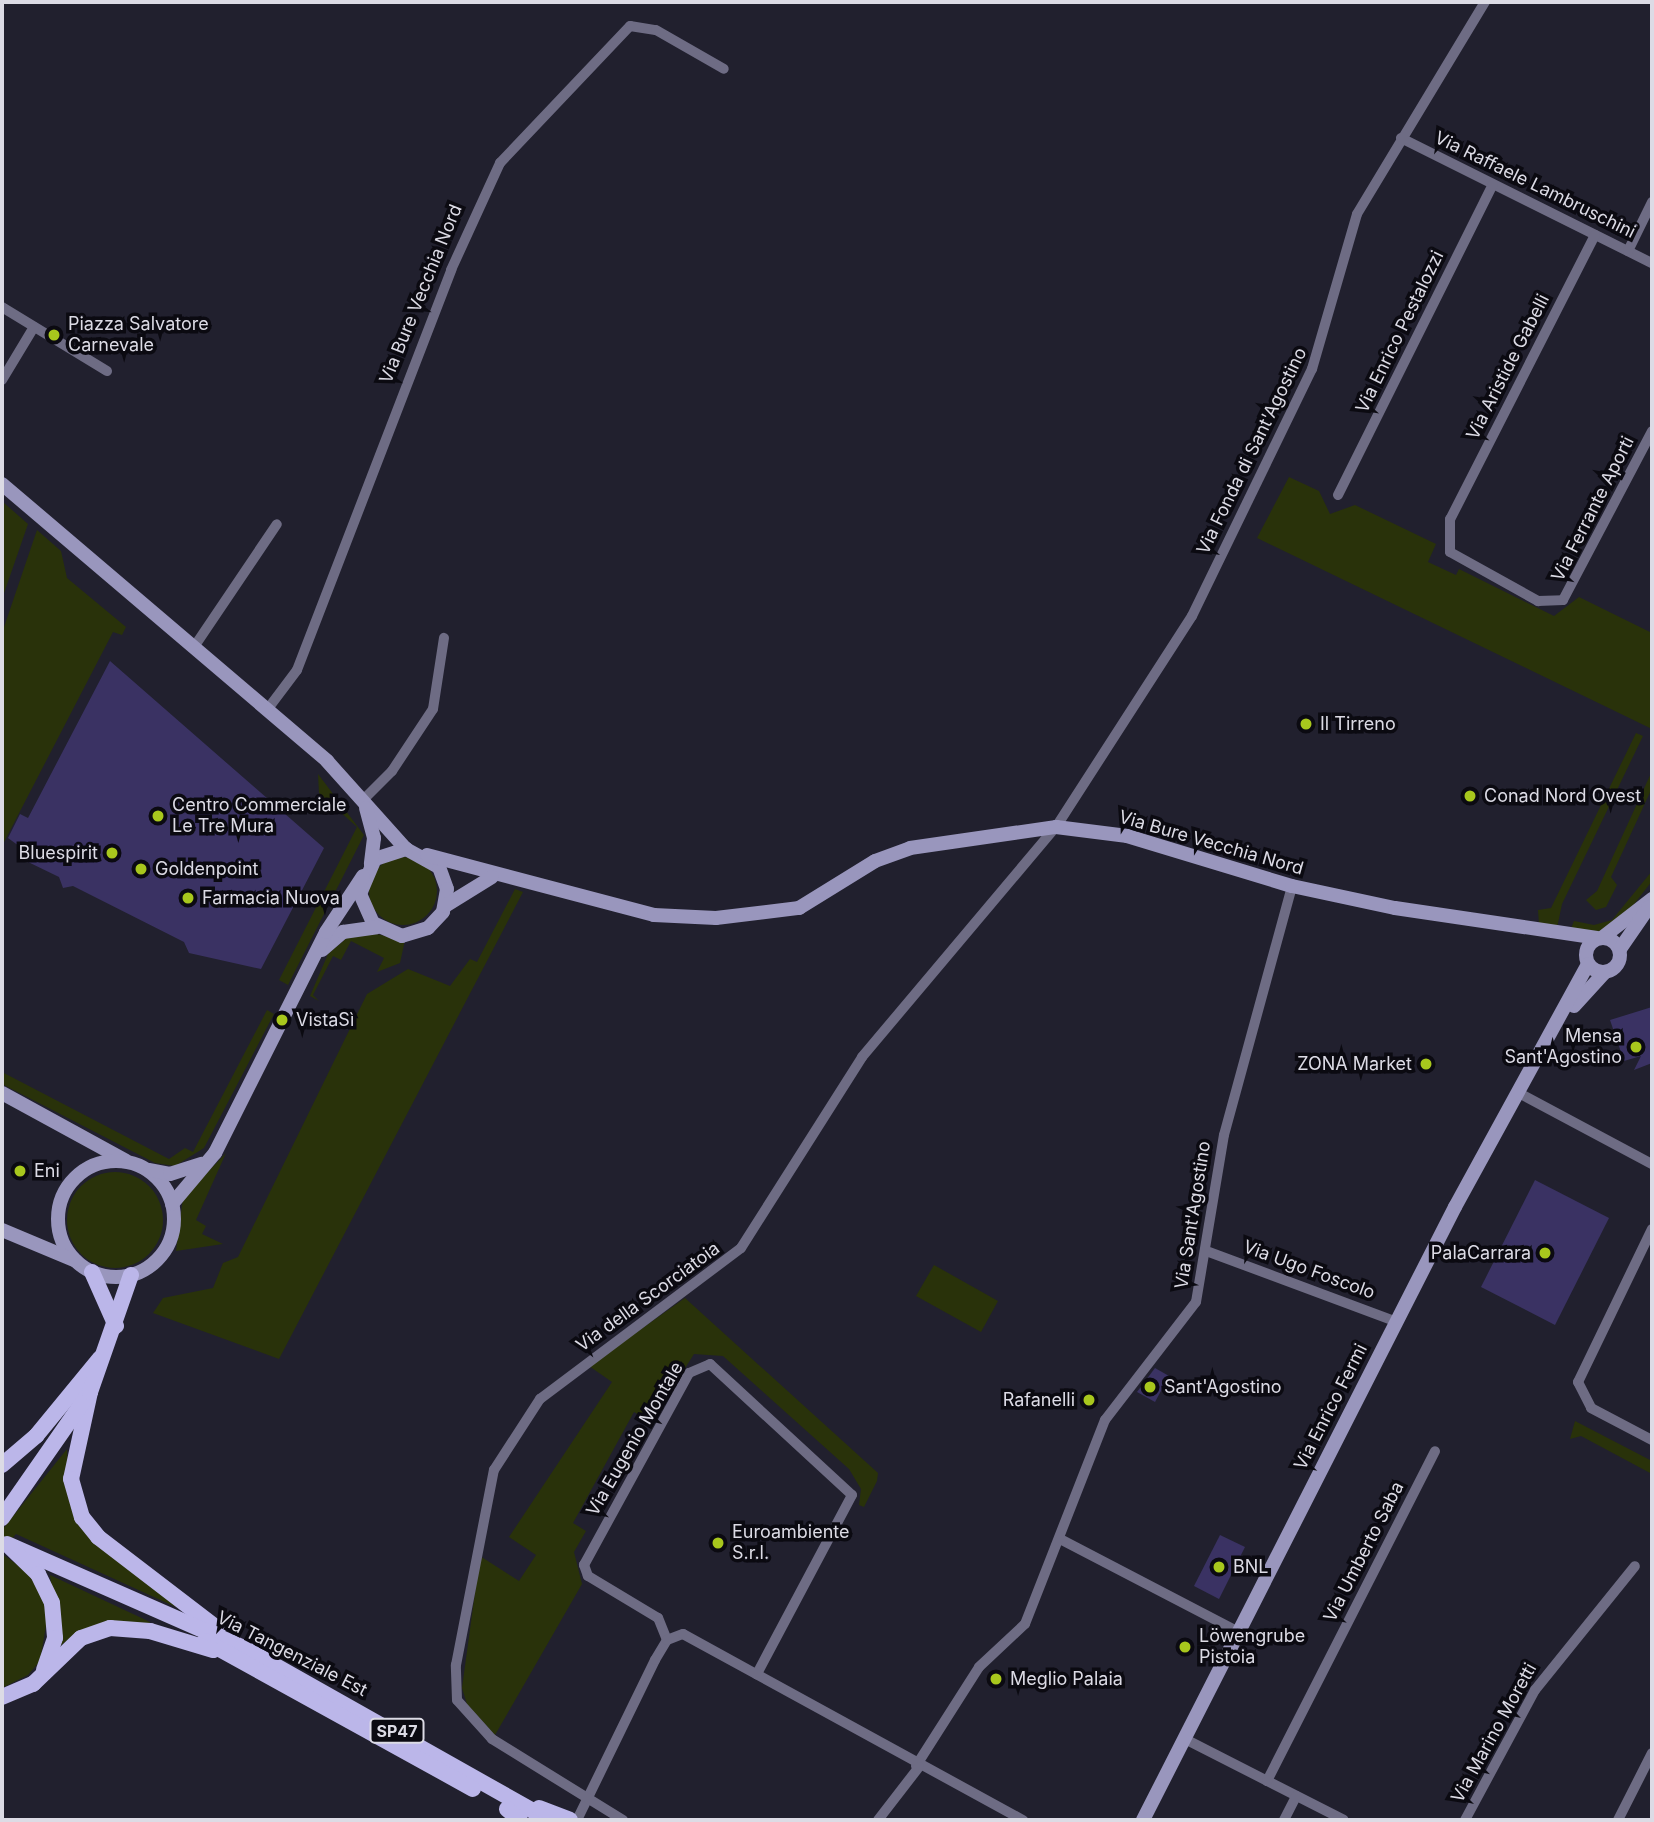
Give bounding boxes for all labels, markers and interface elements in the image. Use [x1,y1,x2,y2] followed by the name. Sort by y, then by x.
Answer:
[1431,127,1639,243] street label: Via Raffaele Lambruschini
[375,201,467,387] street label: Via Bure Vecchia Nord
[1351,247,1449,417] street label: Via Enrico Pestalozzi
[1462,291,1554,443] street label: Via Aristide Gabelli
[68,314,209,356] place label: Piazza Salvatore Carnevale
[46,327,62,343] marker: Piazza Salvatore Carnevale
[1192,344,1312,558] street label: Via Fonda di Sant'Agostino
[1547,433,1639,585] street label: Via Ferrante Aporti
[1320,713,1396,735] place label: Il Tirreno
[1298,716,1314,732] marker: Il Tirreno
[1484,785,1641,807] place label: Conad Nord Ovest
[1462,788,1478,804] marker: Conad Nord Ovest
[172,795,347,838] place label: Centro Commerciale Le Tre Mura
[1116,806,1306,880] street label: Via Bure Vecchia Nord
[150,808,166,824] marker: Centro Commerciale Le Tre Mura
[19,842,98,864] place label: Bluespirit
[104,845,120,861] marker: Bluespirit
[155,858,258,880] place label: Goldenpoint
[133,861,149,877] marker: Goldenpoint
[202,887,340,909] place label: Farmacia Nuova
[180,890,196,906] marker: Farmacia Nuova
[296,1009,354,1031] place label: VistaSì
[274,1012,290,1028] marker: VistaSì
[1504,1026,1622,1068] place label: Mensa Sant'Agostino
[1628,1039,1644,1055] marker: Mensa Sant'Agostino
[1297,1053,1412,1075] place label: ZONA Market
[1418,1056,1434,1072] marker: ZONA Market
[1171,1139,1215,1291] street label: Via Sant'Agostino
[34,1160,60,1182] place label: Eni
[12,1163,28,1179] marker: Eni
[1240,1236,1378,1304] street label: Via Ugo Foscolo
[572,1238,724,1356] street label: Via della Scorciatoia
[1431,1242,1531,1264] place label: PalaCarrara
[1537,1245,1553,1261] marker: PalaCarrara
[1290,1340,1372,1474] street label: Via Enrico Fermi
[582,1358,688,1520] street label: Via Eugenio Montale
[1164,1376,1282,1398] place label: Sant'Agostino
[1142,1379,1158,1395] marker: Sant'Agostino
[1003,1389,1075,1411] place label: Rafanelli
[1081,1392,1097,1408] marker: Rafanelli
[1319,1478,1409,1626] street label: Via Umberto Saba
[732,1522,850,1564] place label: Euroambiente S.r.l.
[710,1535,726,1551] marker: Euroambiente S.r.l.
[1233,1556,1269,1578] place label: BNL
[1211,1559,1227,1575] marker: BNL
[213,1607,371,1701] street label: Via Tangenziale Est
[1199,1626,1305,1668] place label: Löwengrube Pistoia
[1177,1639,1193,1655] marker: Löwengrube Pistoia
[1447,1660,1541,1806] street label: Via Marino Moretti
[1010,1668,1123,1690] place label: Meglio Palaia
[988,1671,1004,1687] marker: Meglio Palaia
[369,1718,425,1744] road number: SP47

